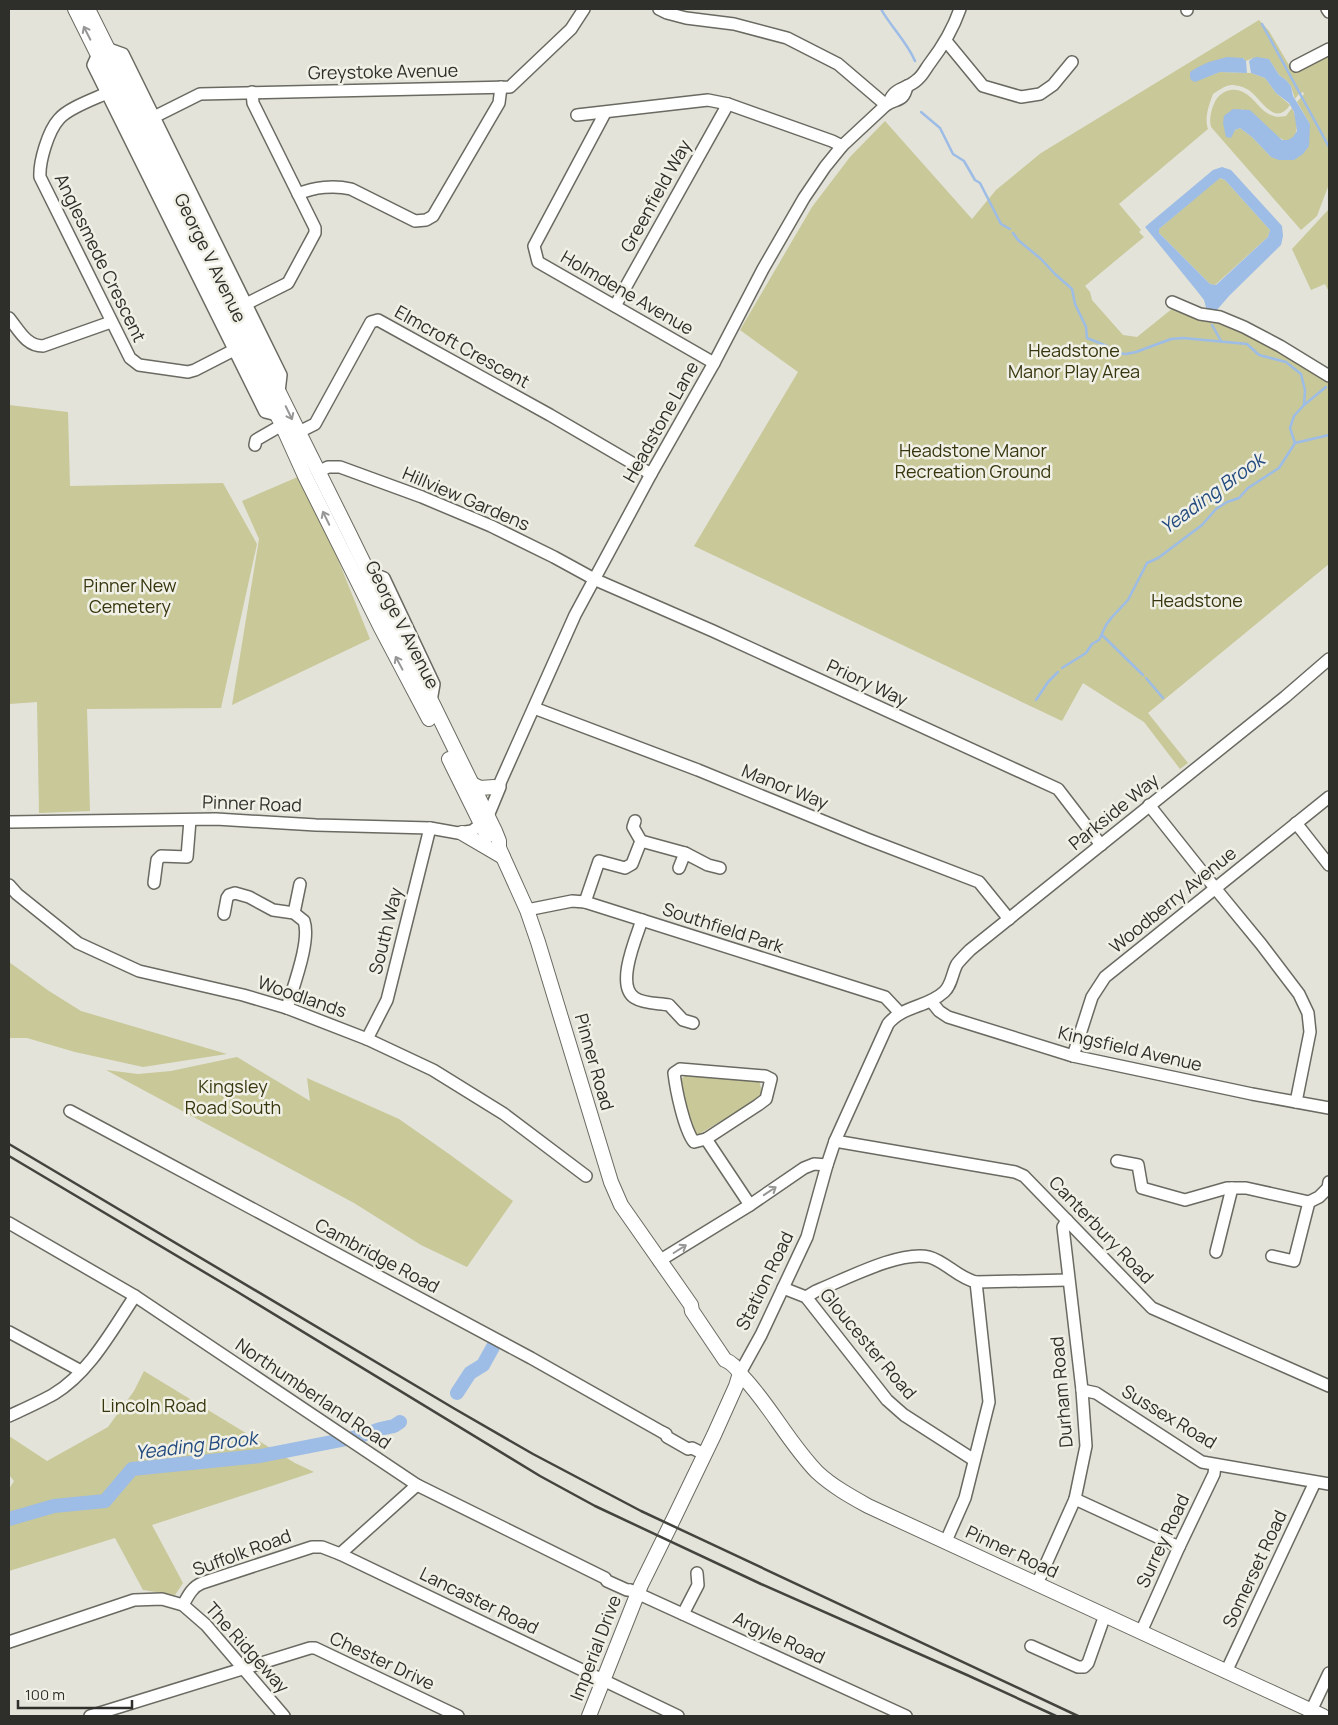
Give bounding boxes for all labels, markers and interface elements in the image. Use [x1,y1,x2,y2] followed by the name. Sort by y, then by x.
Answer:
[82,26,92,41] one-way arrow
[308,58,458,84] street label: Greystoke Avenue
[614,134,696,256] street label: Greenfield Way
[50,169,152,346] street label: Anglesmede Crescent
[169,189,253,326] street label: George V Avenue
[557,244,698,340] street label: Holmdene Avenue
[391,299,534,393] street label: Elmcroft Crescent
[1008,338,1140,383] park label: Headstone Manor Play Area
[617,356,703,487] street label: Headstone Lane
[285,405,294,420] one-way arrow
[895,438,1051,483] park label: Headstone Manor Recreation Ground
[1155,445,1271,540] water label: Yeading Brook
[399,460,534,536] street label: Hillview Gardens
[321,511,330,526] one-way arrow
[360,556,446,693] street label: George V Avenue
[83,573,177,618] park label: Pinner New Cemetery
[1151,588,1243,612] park label: Headstone
[823,653,912,711] street label: Priory Way
[394,656,403,671] one-way arrow
[738,758,833,815] street label: Manor Way
[1063,767,1164,855] street label: Parkside Way
[202,789,302,817] street label: Pinner Road
[1104,841,1241,958] street label: Woodberry Avenue
[363,884,408,977] street label: South Way
[660,896,788,958] street label: Southfield Park
[255,970,350,1022] street label: Woodlands
[570,1011,620,1113] street label: Pinner Road
[1056,1020,1205,1076] street label: Kingsfield Avenue
[185,1074,281,1119] park label: Kingsley Road South
[1044,1170,1159,1288] street label: Canterbury Road
[763,1186,777,1196] one-way arrow
[311,1212,444,1298] street label: Cambridge Road
[730,1227,798,1334] street label: Station Road
[672,1244,686,1254] one-way arrow
[815,1283,922,1404] street label: Gloucester Road
[231,1332,396,1454] street label: Northumberland Road
[1044,1336,1078,1449] street label: Durham Road
[1118,1378,1221,1454] street label: Sussex Road
[101,1393,207,1417] park label: Lincoln Road
[133,1424,261,1465] water label: Yeading Brook
[1130,1490,1194,1591] street label: Surrey Road
[1216,1506,1292,1631] street label: Somerset Road
[962,1519,1063,1583] street label: Pinner Road
[189,1523,294,1581] street label: Suffolk Road
[416,1561,543,1639] street label: Lancaster Road
[564,1591,626,1704] street label: Imperial Drive
[200,1597,295,1698] street label: The Ridgeway
[730,1605,829,1669] street label: Argyle Road
[326,1625,439,1695] street label: Chester Drive
[18,1678,131,1710] scale bar
[25,1684,65,1705] text: 100 m

